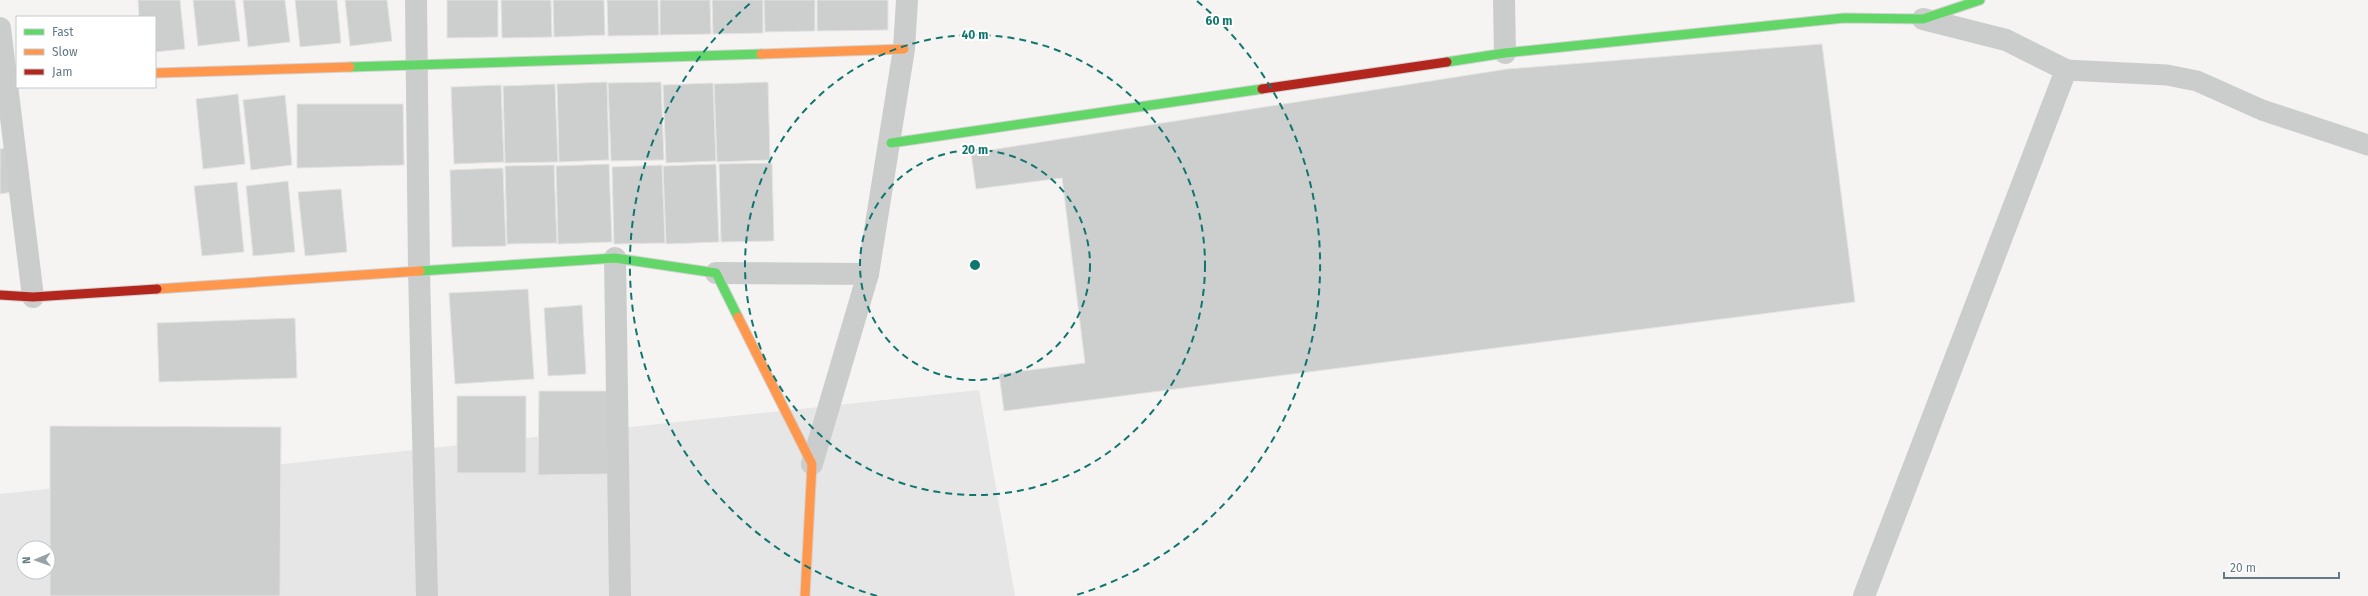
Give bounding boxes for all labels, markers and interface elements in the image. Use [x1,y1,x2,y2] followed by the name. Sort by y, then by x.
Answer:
[1206,14,1232,28] text: 60 m
[16,16,156,88] legend
[52,25,74,39] text: Fast
[962,28,988,42] text: 40 m
[52,45,78,59] text: Slow
[52,65,72,79] text: Jam
[962,143,988,157] text: 20 m
[968,258,982,272] centre of rings
[16,540,56,580] north arrow
[2224,554,2339,580] scale bar
[20,556,33,564] text: N
[2230,561,2256,575] text: 20 m

